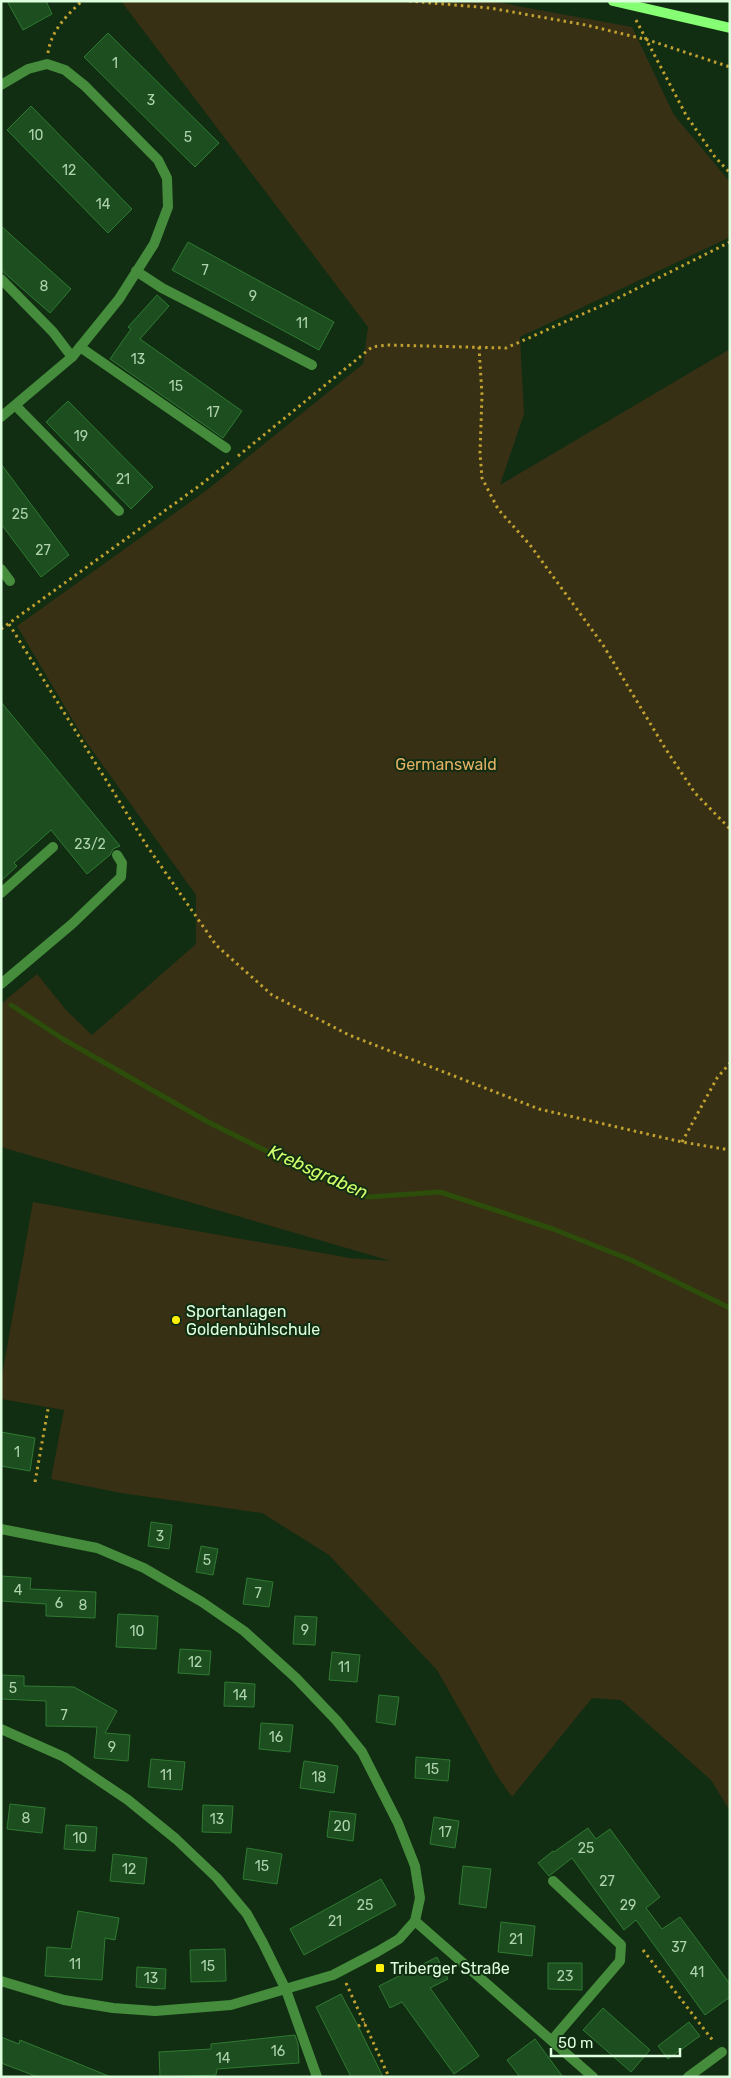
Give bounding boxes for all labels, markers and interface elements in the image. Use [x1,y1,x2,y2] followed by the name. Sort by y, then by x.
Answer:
[112,55,118,72] house number: 1
[147,92,155,109] house number: 3
[29,127,44,144] house number: 10
[184,129,192,146] house number: 5
[62,162,76,179] house number: 12
[96,196,111,213] house number: 14
[201,262,209,279] house number: 7
[40,278,49,295] house number: 8
[249,288,257,305] house number: 9
[296,315,308,332] house number: 11
[131,351,145,368] house number: 13
[169,378,183,395] house number: 15
[206,404,220,421] house number: 17
[74,428,88,445] house number: 19
[116,471,130,488] house number: 21
[12,506,28,523] house number: 25
[35,542,51,559] house number: 27
[395,755,497,774] park label: Germanswald
[74,836,106,853] house number: 23/2
[265,1140,371,1204] water label: Krebsgraben
[186,1302,320,1339] place label: Sportanlagen Goldenbühlschule
[170,1314,182,1326] marker: Sportanlagen Goldenbühlschule
[14,1444,20,1461] house number: 1
[156,1528,164,1545] house number: 3
[203,1552,211,1569] house number: 5
[14,1582,23,1599] house number: 4
[254,1585,262,1602] house number: 7
[55,1595,63,1612] house number: 6
[79,1597,88,1614] house number: 8
[301,1622,309,1639] house number: 9
[130,1623,145,1640] house number: 10
[188,1654,202,1671] house number: 12
[338,1659,350,1676] house number: 11
[9,1680,17,1697] house number: 5
[233,1687,248,1704] house number: 14
[60,1707,68,1724] house number: 7
[269,1729,283,1746] house number: 16
[108,1739,116,1756] house number: 9
[425,1761,439,1778] house number: 15
[160,1767,172,1784] house number: 11
[312,1769,327,1786] house number: 18
[22,1810,31,1827] house number: 8
[210,1811,224,1828] house number: 13
[333,1818,351,1835] house number: 20
[438,1824,452,1841] house number: 17
[73,1830,88,1847] house number: 10
[578,1840,594,1857] house number: 25
[255,1858,269,1875] house number: 15
[122,1861,136,1878] house number: 12
[599,1873,615,1890] house number: 27
[357,1897,373,1914] house number: 25
[620,1897,636,1914] house number: 29
[328,1913,342,1930] house number: 21
[509,1931,523,1948] house number: 21
[671,1939,687,1956] house number: 37
[69,1956,81,1973] house number: 11
[201,1958,215,1975] house number: 15
[390,1959,510,1978] place label: Triberger Straße
[374,1962,386,1974] marker: Triberger Straße
[690,1964,704,1981] house number: 41
[557,1968,573,1985] house number: 23
[144,1970,158,1987] house number: 13
[551,2026,680,2058] scale bar
[558,2034,593,2052] text: 50 m
[271,2043,285,2060] house number: 16
[216,2050,231,2067] house number: 14

